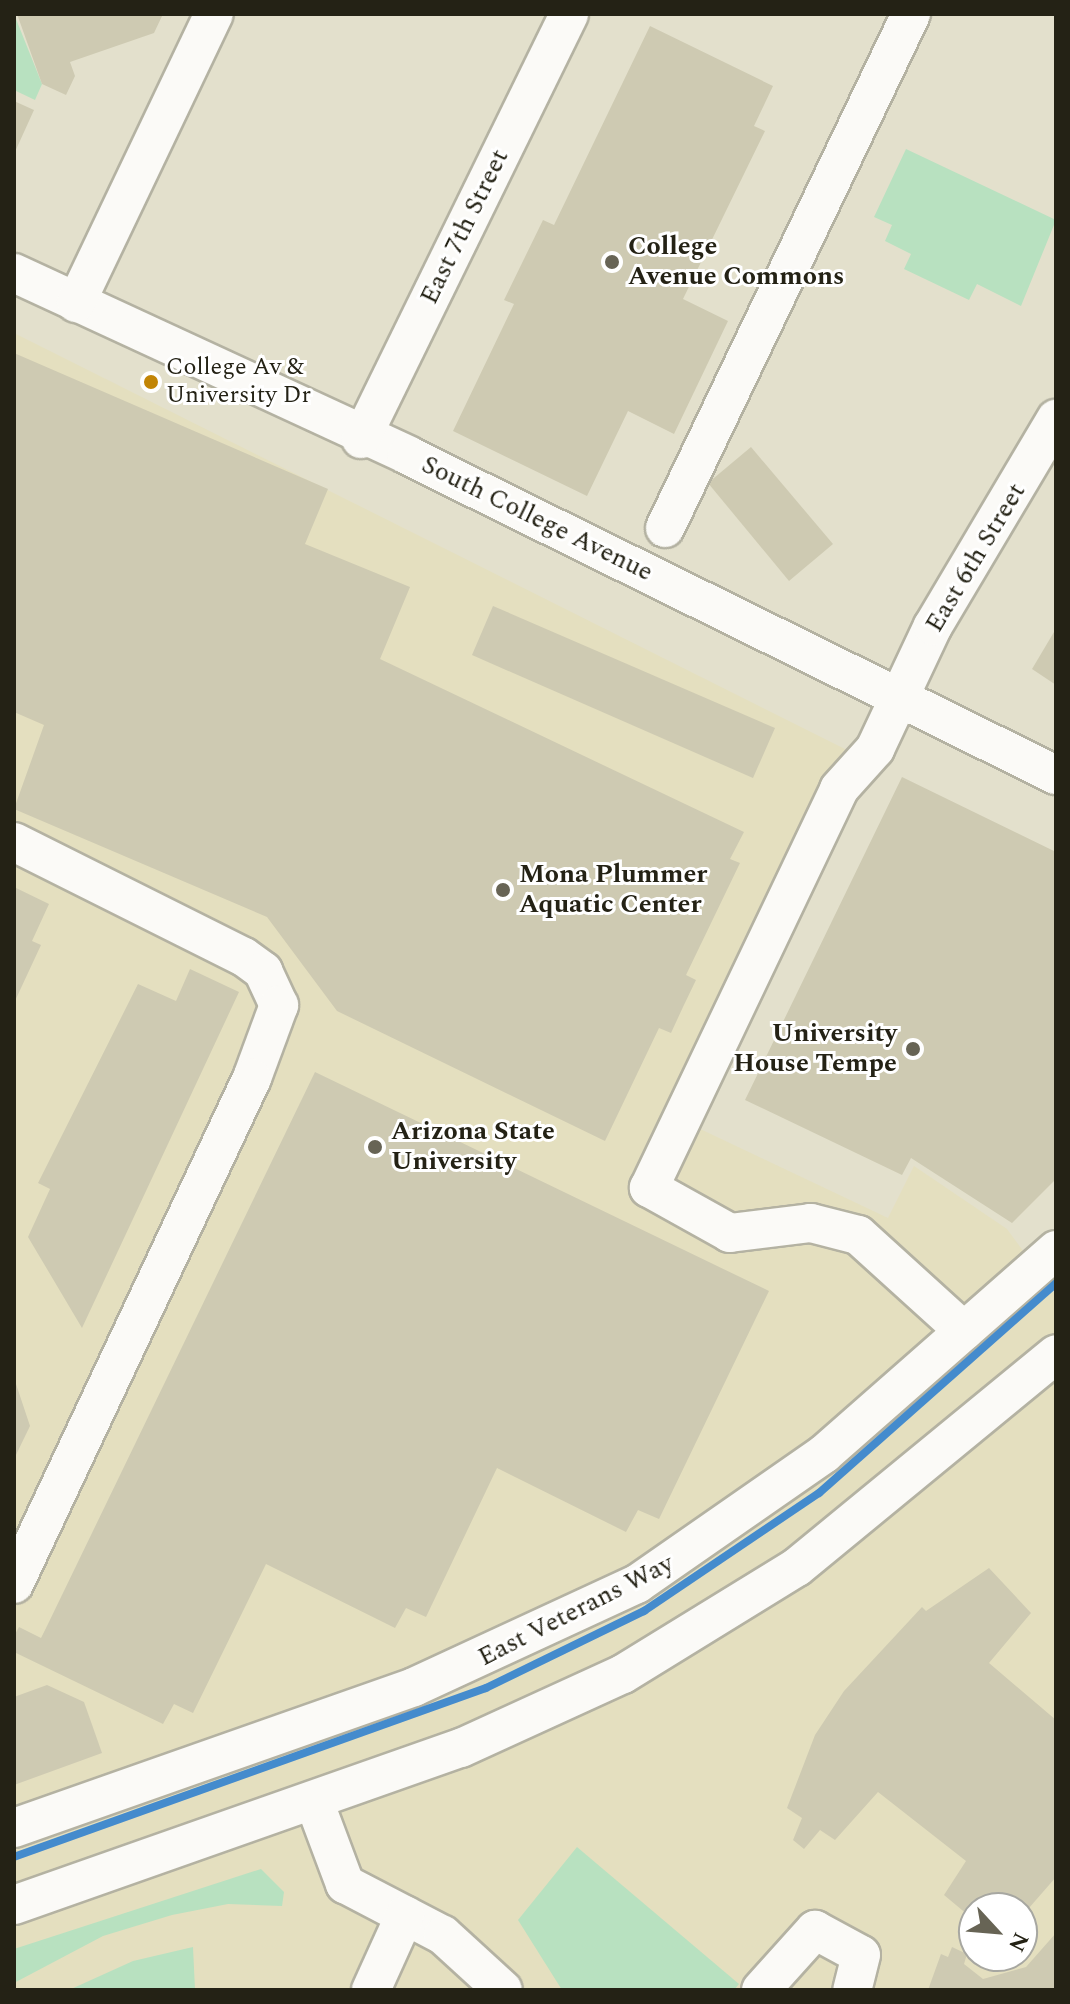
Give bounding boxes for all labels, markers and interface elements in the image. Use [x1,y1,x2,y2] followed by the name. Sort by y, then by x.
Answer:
[414,144,516,310] street label: East 7th Street
[628,231,844,292] place label: College Avenue Commons
[603,253,621,271] marker: College Avenue Commons
[166,354,311,410] place label: College Av & University Dr
[143,374,159,390] marker: College Av & University Dr
[416,449,658,589] street label: South College Avenue
[919,478,1033,638] street label: East 6th Street
[519,859,707,920] place label: Mona Plummer Aquatic Center
[494,881,512,899] marker: Mona Plummer Aquatic Center
[733,1018,897,1080] place label: University House Tempe
[904,1040,922,1058] marker: University House Tempe
[391,1116,555,1178] place label: Arizona State University
[366,1138,384,1156] marker: Arizona State University
[473,1548,679,1674] street label: East Veterans Way
[958,1892,1038,1972] north arrow
[999,1927,1037,1957] text: N

